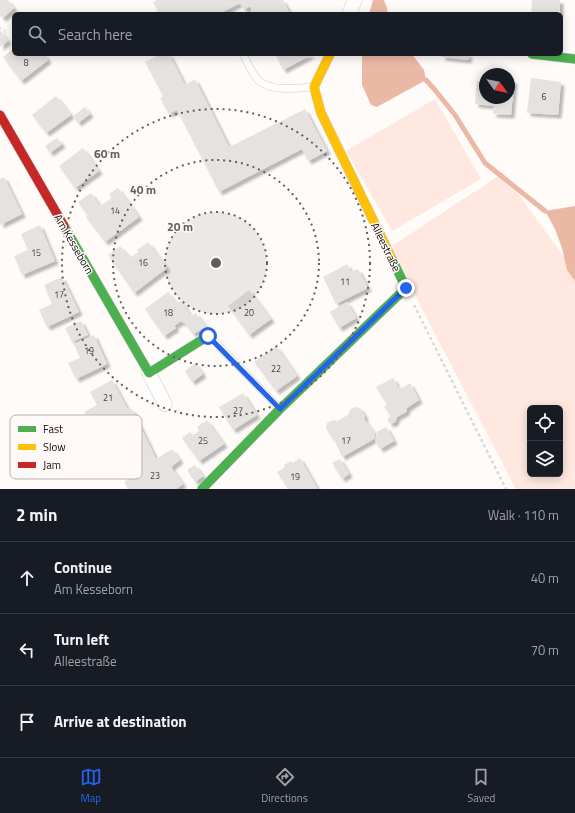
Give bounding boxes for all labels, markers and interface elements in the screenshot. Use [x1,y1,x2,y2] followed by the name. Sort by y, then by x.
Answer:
[12,12,563,56] search box
[26,23,48,45] icon: search
[58,23,132,46] text: Search here
[23,56,29,69] house number: 8
[479,68,515,104] north arrow
[541,90,547,103] house number: 6
[94,144,120,163] text: 60 m
[130,180,156,199] text: 40 m
[110,204,120,217] house number: 14
[50,211,98,277] street label: Am Kesseborn
[167,217,193,236] text: 20 m
[367,220,405,275] street label: Alleestraße
[31,246,41,259] house number: 15
[138,256,148,269] house number: 16
[209,256,223,270] centre of rings
[340,275,350,288] house number: 11
[397,279,415,297] route end
[54,288,64,301] house number: 17
[163,306,173,319] house number: 18
[244,306,254,319] house number: 20
[199,327,217,345] route start
[84,344,94,357] house number: 19
[271,362,281,375] house number: 22
[103,391,113,404] house number: 21
[233,404,243,417] house number: 27
[527,405,563,477] map controls
[527,405,563,441] button: locate
[10,415,142,479] legend
[43,421,63,437] text: Fast
[198,434,208,447] house number: 25
[341,434,351,447] house number: 17
[43,439,66,455] text: Slow
[527,441,563,477] button: layers
[43,457,61,473] text: Jam
[150,469,160,482] house number: 23
[290,470,300,483] house number: 19
[16,502,57,528] text: 2 min
[488,505,559,525] text: Walk · 110 m
[54,556,112,579] text: Continue
[16,567,38,589] icon: ahead
[531,568,559,588] text: 40 m
[54,579,133,599] text: Am Kesseborn
[54,628,109,651] text: Turn left
[16,639,38,661] icon: left
[531,640,559,660] text: 70 m
[54,651,117,671] text: Alleestraße
[54,710,187,733] text: Arrive at destination
[16,711,38,733] icon: arrive
[80,766,102,806] tab: Map
[261,766,308,806] tab: Directions
[467,766,495,806] tab: Saved

